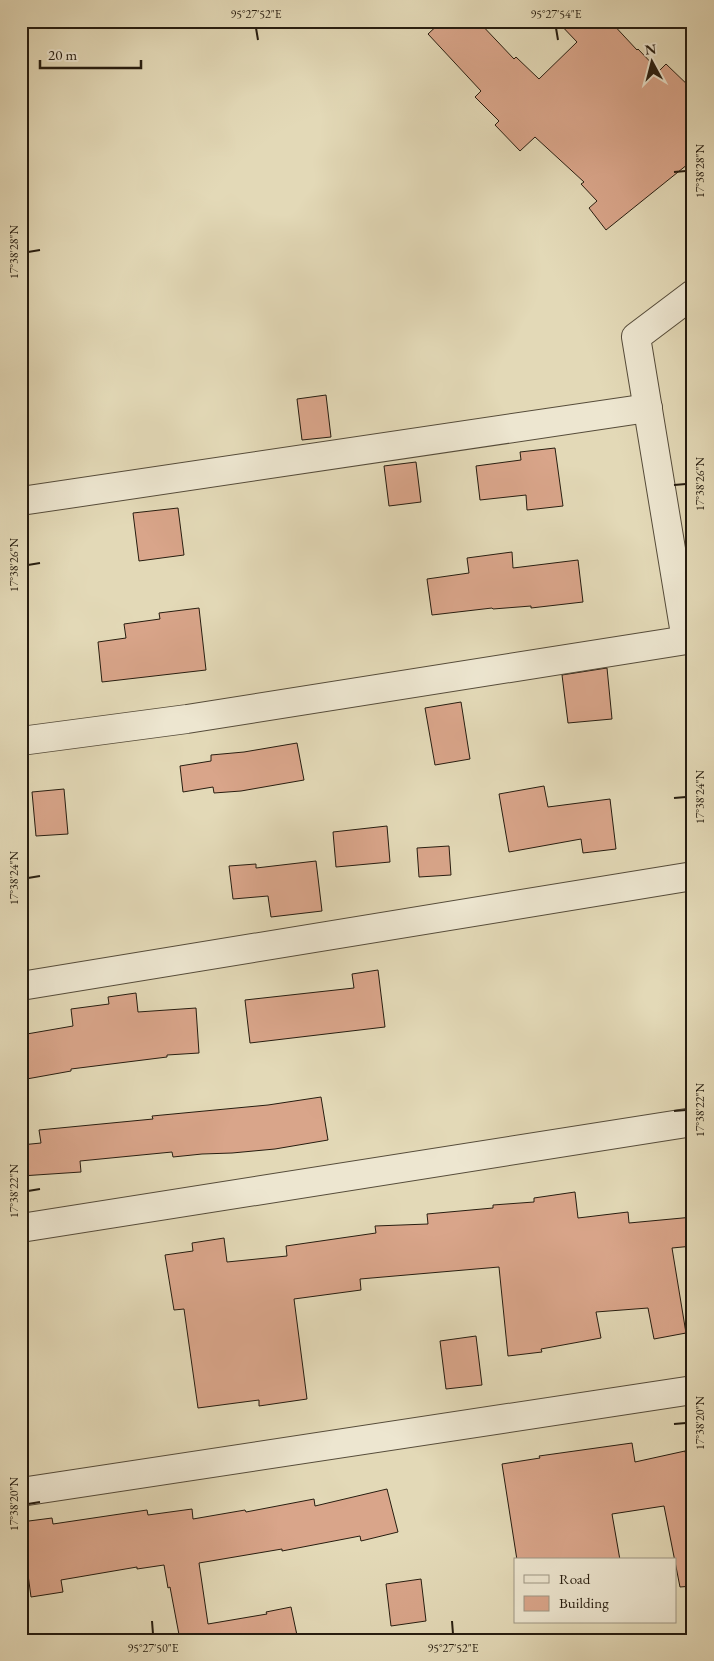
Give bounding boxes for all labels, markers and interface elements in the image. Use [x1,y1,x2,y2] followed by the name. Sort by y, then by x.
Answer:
[230,6,282,22] text: 95°27'52"E
[530,6,582,22] text: 95°27'54"E
[40,38,141,70] scale bar
[626,38,676,88] north arrow
[644,39,658,59] text: N
[48,45,77,64] text: 20 m
[692,144,708,198] text: 17°38'28"N
[6,225,22,279] text: 17°38'28"N
[692,457,708,511] text: 17°38'26"N
[6,538,22,592] text: 17°38'26"N
[692,770,708,824] text: 17°38'24"N
[6,851,22,905] text: 17°38'24"N
[692,1083,708,1137] text: 17°38'22"N
[6,1164,22,1218] text: 17°38'22"N
[692,1396,708,1450] text: 17°38'20"N
[6,1477,22,1531] text: 17°38'20"N
[514,1558,676,1624] legend
[559,1569,591,1588] text: Road
[559,1593,609,1612] text: Building
[127,1640,179,1656] text: 95°27'50"E
[427,1640,479,1656] text: 95°27'52"E

